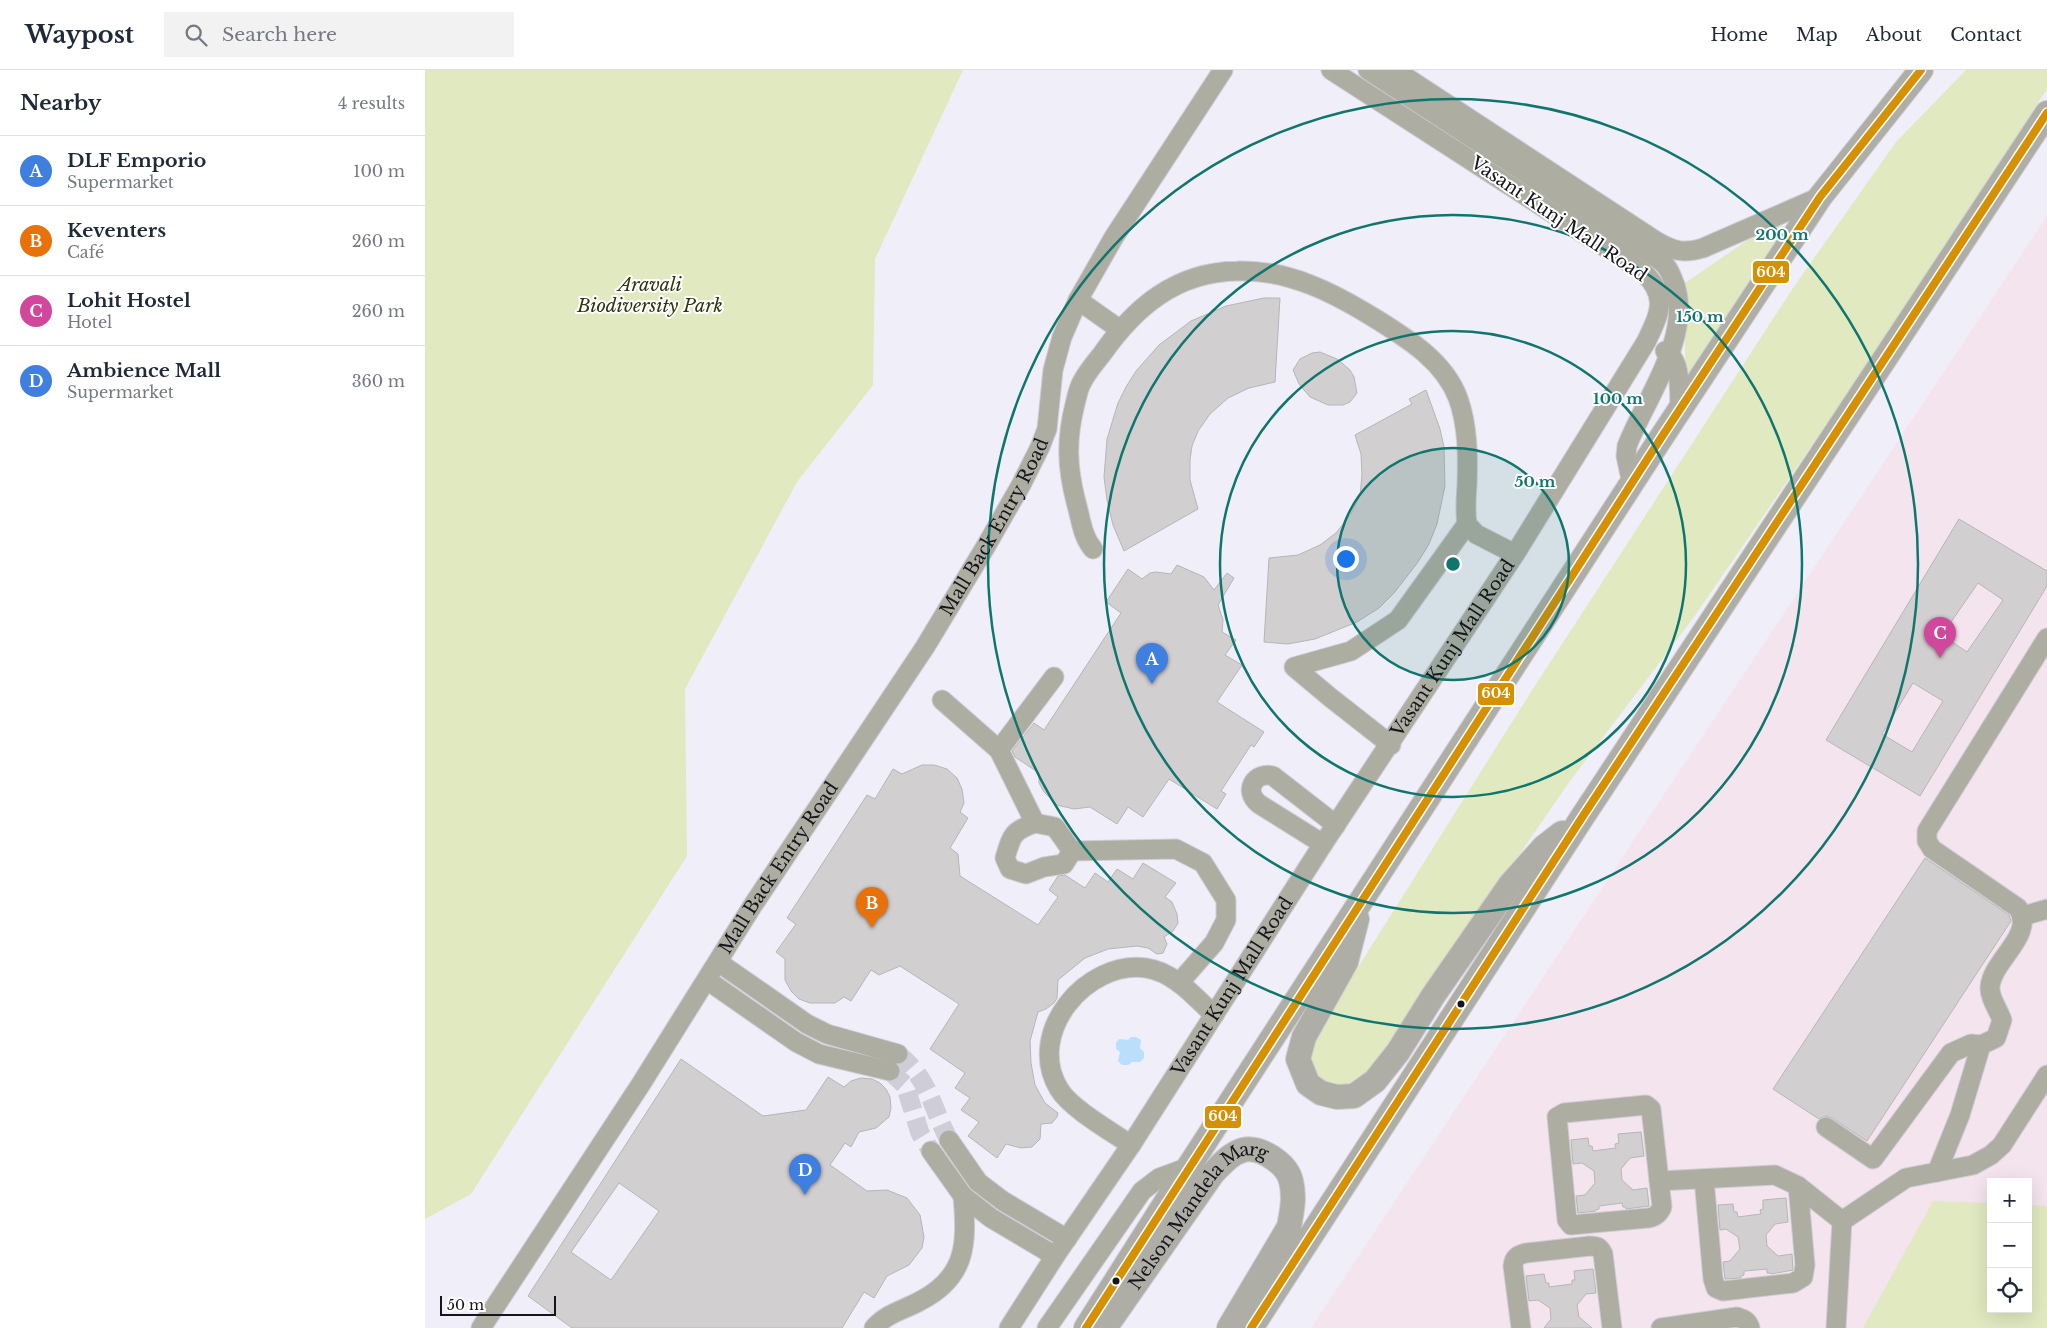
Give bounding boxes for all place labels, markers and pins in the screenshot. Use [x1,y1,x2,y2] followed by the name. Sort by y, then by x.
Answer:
[1444,555,1462,573] centre of rings
[1924,617,1956,658] pin: C
[1136,643,1168,684] pin: A
[856,887,888,928] pin: B
[1456,999,1466,1009] unlabelled marker
[789,1154,821,1195] pin: D
[1111,1276,1121,1286] unlabelled marker

